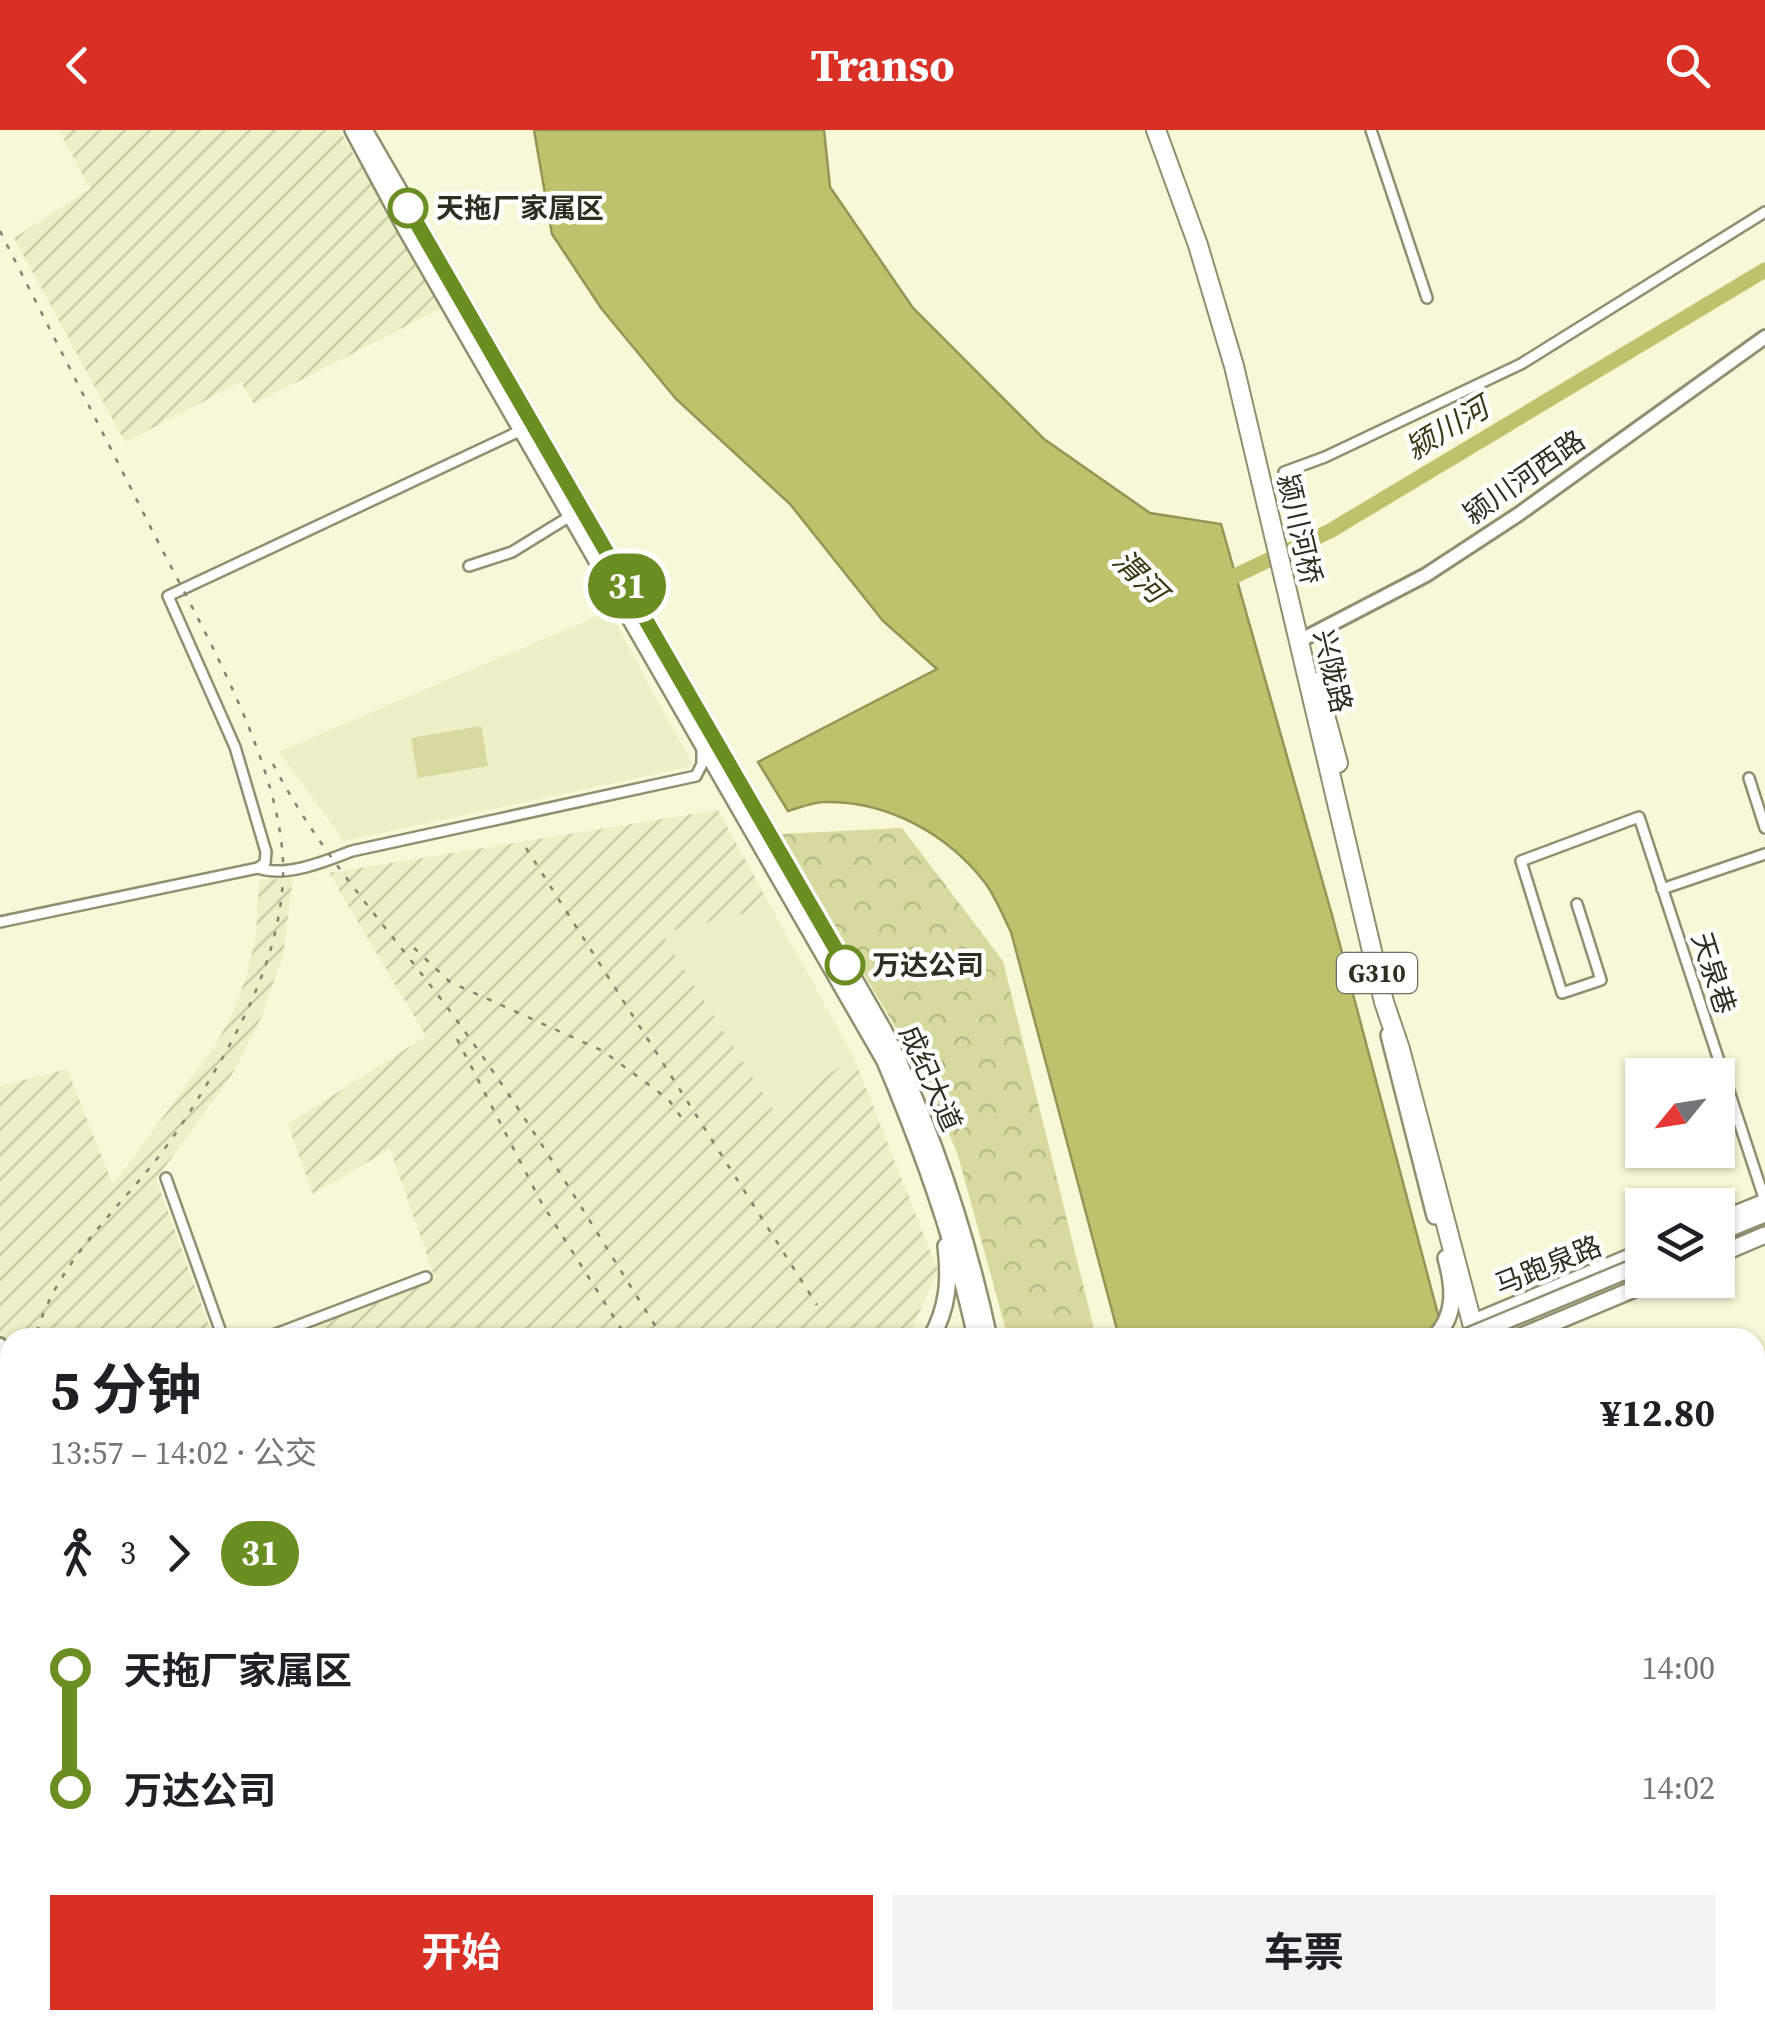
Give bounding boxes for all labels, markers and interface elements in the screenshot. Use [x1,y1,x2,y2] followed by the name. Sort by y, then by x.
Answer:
[810,34,955,96] text: Transo
[50,38,105,93] icon: back
[1660,38,1715,93] icon: search
[389,189,427,227] marker: 天拖厂家属区
[436,189,604,227] place label: 天拖厂家属区
[1398,385,1500,469] water label: 颍川河
[1456,421,1592,533] street label: 颍川河西路
[1269,470,1331,588] street label: 颍川河桥
[1104,540,1179,615] water label: 渭河
[582,554,672,618] line badge: 31
[608,562,646,610] text: 31
[1305,626,1361,716] street label: 兴陇路
[1683,927,1745,1019] street label: 天泉巷
[826,946,864,984] marker: 万达公司
[872,946,984,984] place label: 万达公司
[1337,953,1417,993] road number: G310
[891,1019,971,1137] street label: 成纪大道
[1625,1058,1735,1168] north arrow
[1625,1058,1735,1298] map controls
[1625,1188,1735,1298] button: layers
[1489,1226,1607,1304] street label: 马跑泉路
[50,1352,202,1427] text: 5 分钟
[1601,1387,1715,1439] text: ¥12.80
[50,1431,317,1475] text: 13:57 – 14:02 · 公交
[50,1526,105,1581] icon: walk
[151,1526,206,1581] icon: forward
[241,1529,279,1577] text: 31
[120,1531,136,1575] text: 3
[124,1645,352,1697] text: 天拖厂家属区
[1641,1646,1715,1690] text: 14:00
[124,1765,276,1817] text: 万达公司
[1641,1766,1715,1810] text: 14:02
[50,1895,873,2010] button: 开始
[893,1895,1715,2010] button: 车票

